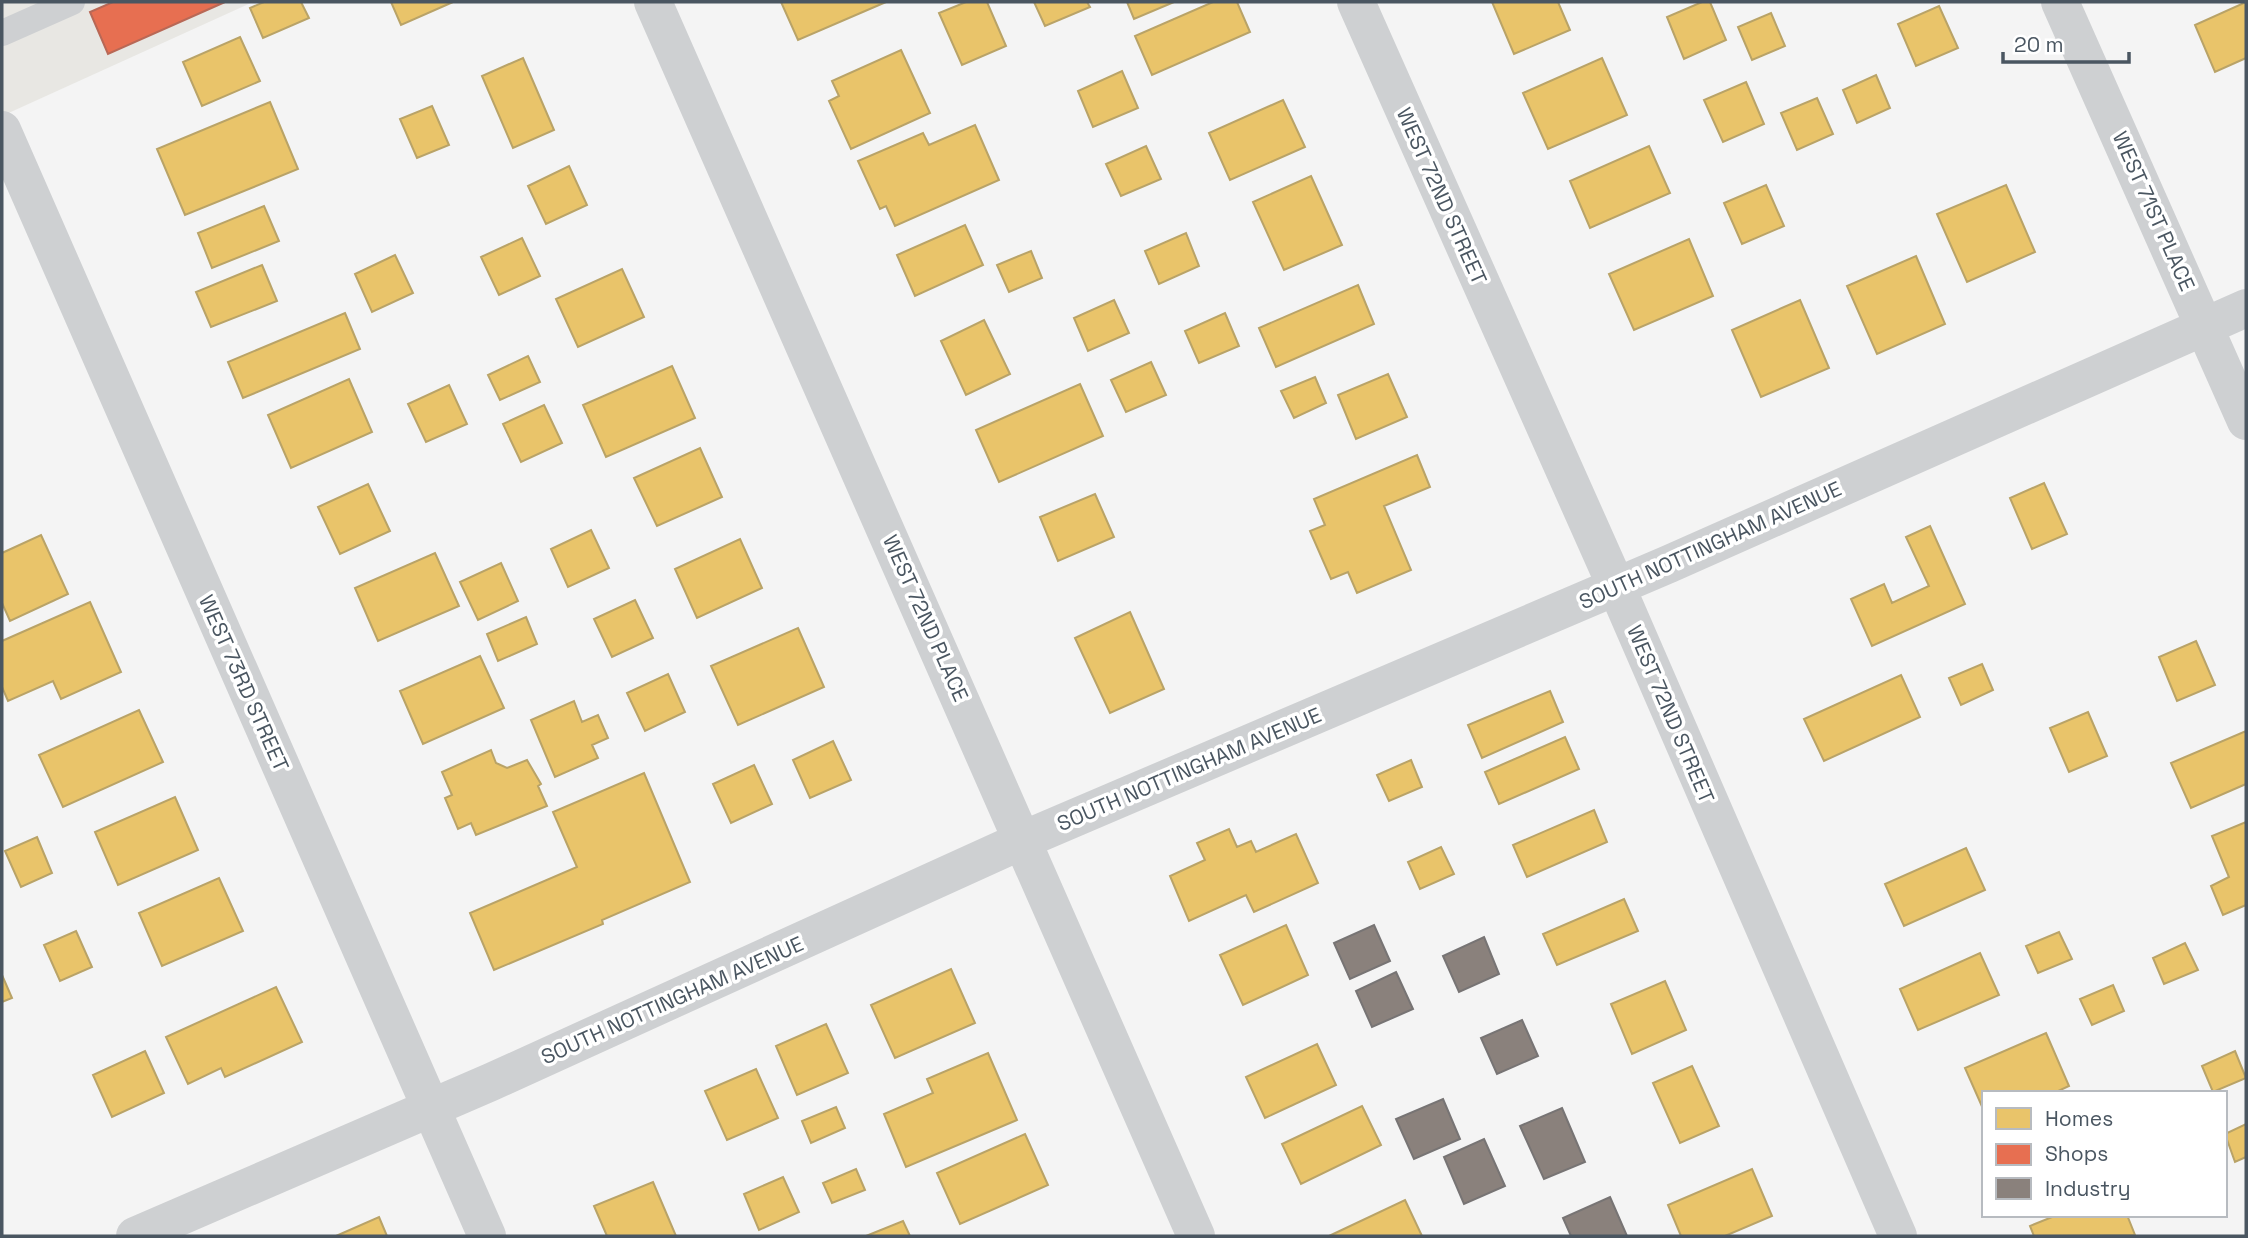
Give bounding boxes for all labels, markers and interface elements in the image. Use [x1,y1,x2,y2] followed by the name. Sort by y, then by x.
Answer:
[2003,21,2129,65] scale bar
[2014,31,2064,58] text: 20 m
[1391,103,1493,289] street label: WEST 72ND STREET
[2107,127,2201,295] street label: WEST 71ST PLACE
[1575,475,1845,615] street label: SOUTH NOTTINGHAM AVENUE
[877,530,975,706] street label: WEST 72ND PLACE
[193,590,295,776] street label: WEST 73RD STREET
[1621,621,1721,807] street label: WEST 72ND STREET
[1053,701,1325,837] street label: SOUTH NOTTINGHAM AVENUE
[537,930,807,1070] street label: SOUTH NOTTINGHAM AVENUE
[1982,1091,2227,1217] legend
[2045,1105,2113,1132] text: Homes
[2045,1140,2108,1167] text: Shops
[2045,1175,2131,1202] text: Industry

